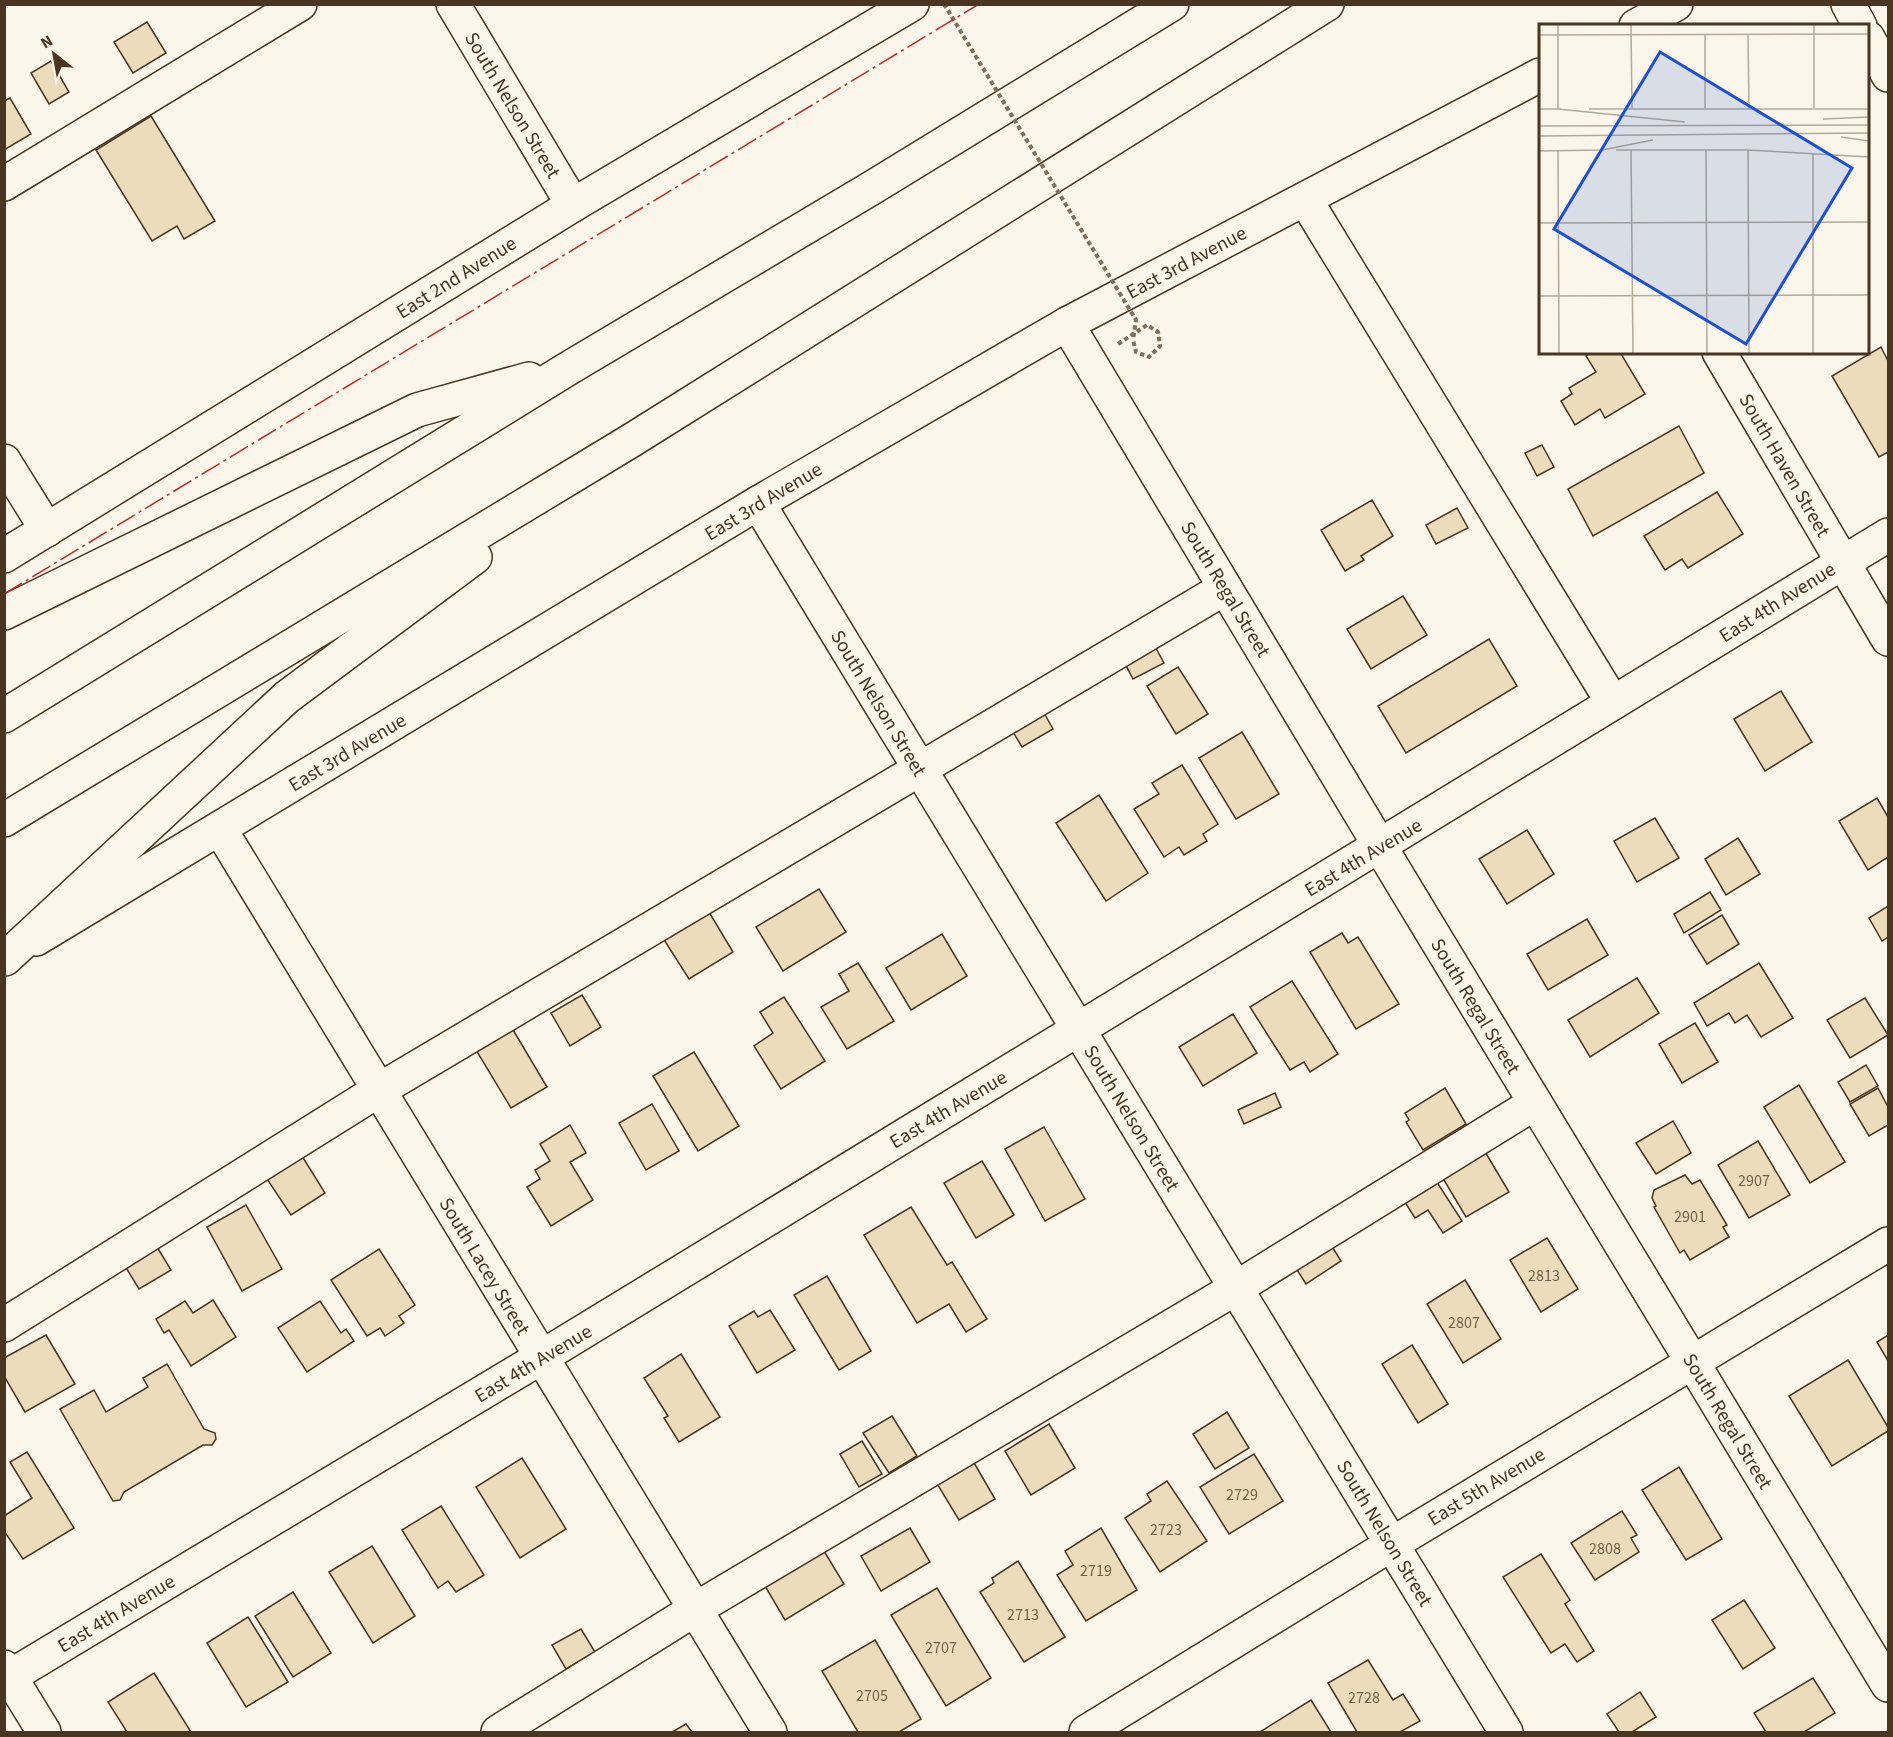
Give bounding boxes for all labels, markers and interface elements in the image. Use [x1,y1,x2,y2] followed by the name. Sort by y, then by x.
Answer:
[24,24,84,84] north arrow
[1539,24,1869,354] inset map
[457,27,567,184] street label: South Nelson Street
[37,30,57,54] text: N
[1121,219,1252,306] street label: East 3rd Avenue
[391,230,522,326] street label: East 2nd Avenue
[1732,389,1837,543] street label: South Haven Street
[699,456,828,548] street label: East 3rd Avenue
[1173,516,1277,663] street label: South Regal Street
[1714,556,1841,650] street label: East 4th Avenue
[823,625,933,782] street label: South Nelson Street
[283,707,412,799] street label: East 3rd Avenue
[1299,812,1428,904] street label: East 4th Avenue
[1423,933,1527,1080] street label: South Regal Street
[1076,1040,1186,1197] street label: South Nelson Street
[884,1064,1013,1156] street label: East 4th Avenue
[1738,1170,1770,1192] house number: 2907
[432,1192,536,1341] street label: South Lacey Street
[1674,1206,1706,1228] house number: 2901
[1528,1265,1560,1287] house number: 2813
[1448,1312,1480,1334] house number: 2807
[469,1318,598,1410] street label: East 4th Avenue
[1675,1348,1779,1495] street label: South Regal Street
[1422,1441,1551,1533] street label: East 5th Avenue
[1329,1455,1439,1612] street label: South Nelson Street
[1226,1484,1258,1506] house number: 2729
[1150,1519,1182,1541] house number: 2723
[1589,1538,1621,1560] house number: 2808
[1080,1560,1112,1582] house number: 2719
[52,1568,181,1660] street label: East 4th Avenue
[1007,1604,1039,1626] house number: 2713
[925,1637,957,1659] house number: 2707
[856,1685,888,1707] house number: 2705
[1348,1687,1380,1709] house number: 2728

